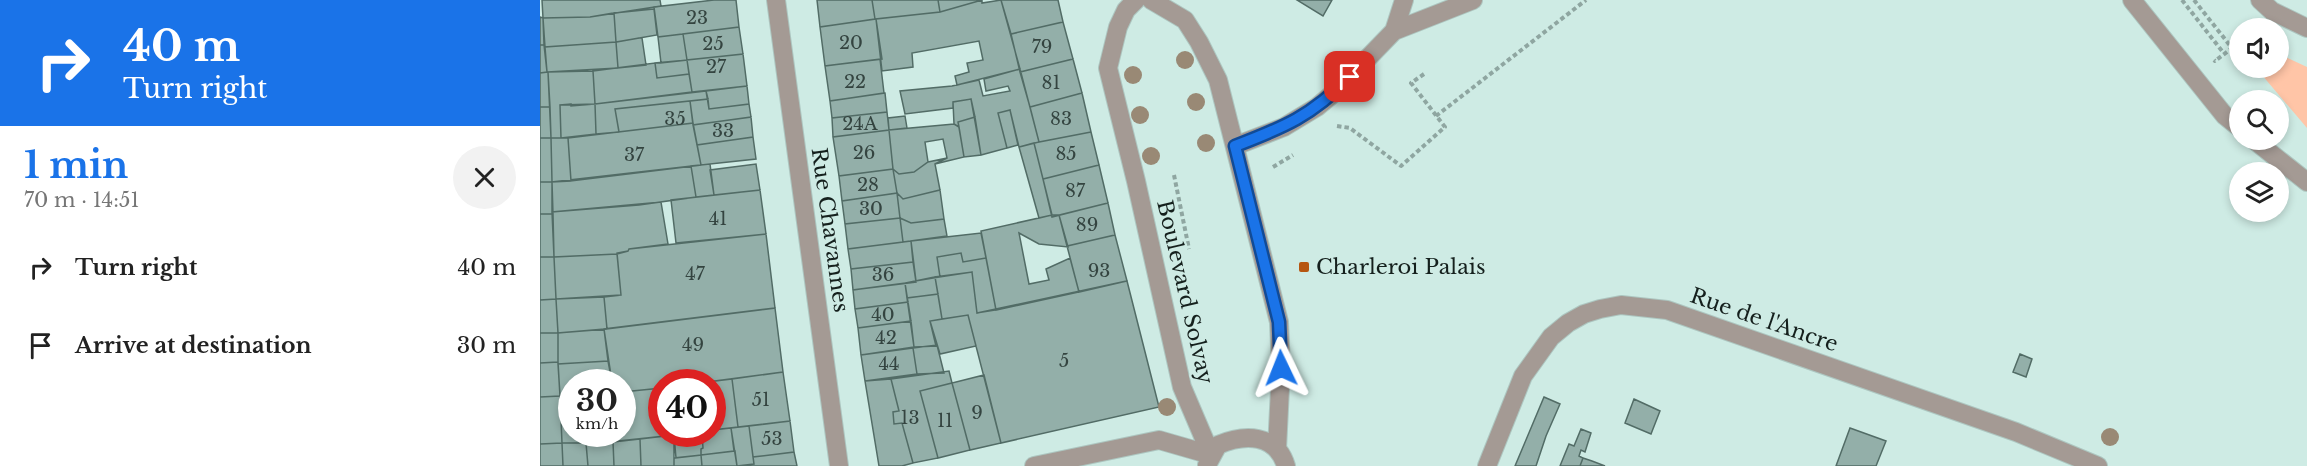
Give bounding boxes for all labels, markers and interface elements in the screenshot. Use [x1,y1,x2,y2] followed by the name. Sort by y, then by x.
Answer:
[686,7,708,29] house number: 23
[2229,18,2289,222] map controls
[2229,18,2289,78] button: sound
[123,20,240,72] text: 40 m
[24,24,102,102] icon: right
[839,32,863,54] house number: 20
[702,33,724,55] house number: 25
[1032,36,1052,58] house number: 79
[1324,51,1375,102] pin
[706,56,727,78] house number: 27
[1333,60,1366,93] icon: arrive
[844,71,866,93] house number: 22
[123,72,267,105] text: Turn right
[1042,72,1060,94] house number: 81
[2229,90,2289,150] button: search
[664,108,686,130] house number: 35
[1050,108,1072,130] house number: 83
[842,113,879,135] house number: 24A
[712,120,734,142] house number: 33
[853,142,875,164] house number: 26
[24,143,128,188] text: 1 min
[1055,143,1077,165] house number: 85
[624,144,645,166] house number: 37
[453,146,516,209] button: close
[806,146,854,314] street label: Rue Chavannes
[2229,162,2289,222] button: layers
[857,174,879,196] house number: 28
[1065,180,1086,202] house number: 87
[24,188,139,212] text: 70 m · 14:51
[859,198,883,220] house number: 30
[1151,198,1219,387] street label: Boulevard Solvay
[709,208,727,230] house number: 41
[1076,214,1098,236] house number: 89
[24,251,57,284] icon: right
[75,254,197,281] text: Turn right
[458,254,516,281] text: 40 m
[1316,254,1485,280] place label: Charleroi Palais
[1088,260,1110,282] house number: 93
[1297,260,1311,274] marker: Charleroi Palais
[685,263,706,285] house number: 47
[872,264,894,286] house number: 36
[1687,283,1841,357] street label: Rue de l'Ancre
[871,304,895,326] house number: 40
[875,327,897,349] house number: 42
[24,329,57,362] icon: arrive
[75,332,312,359] text: Arrive at destination
[457,332,516,359] text: 30 m
[682,334,704,356] house number: 49
[1249,336,1313,400] position arrow
[1059,350,1069,372] house number: 5
[878,353,900,375] house number: 44
[648,369,726,447] speed limit sign: 40
[576,382,618,419] text: 30
[752,389,770,411] house number: 51
[971,402,983,424] house number: 9
[900,407,920,429] house number: 13
[937,410,953,432] house number: 11
[576,414,618,433] text: km/h
[761,428,783,450] house number: 53

